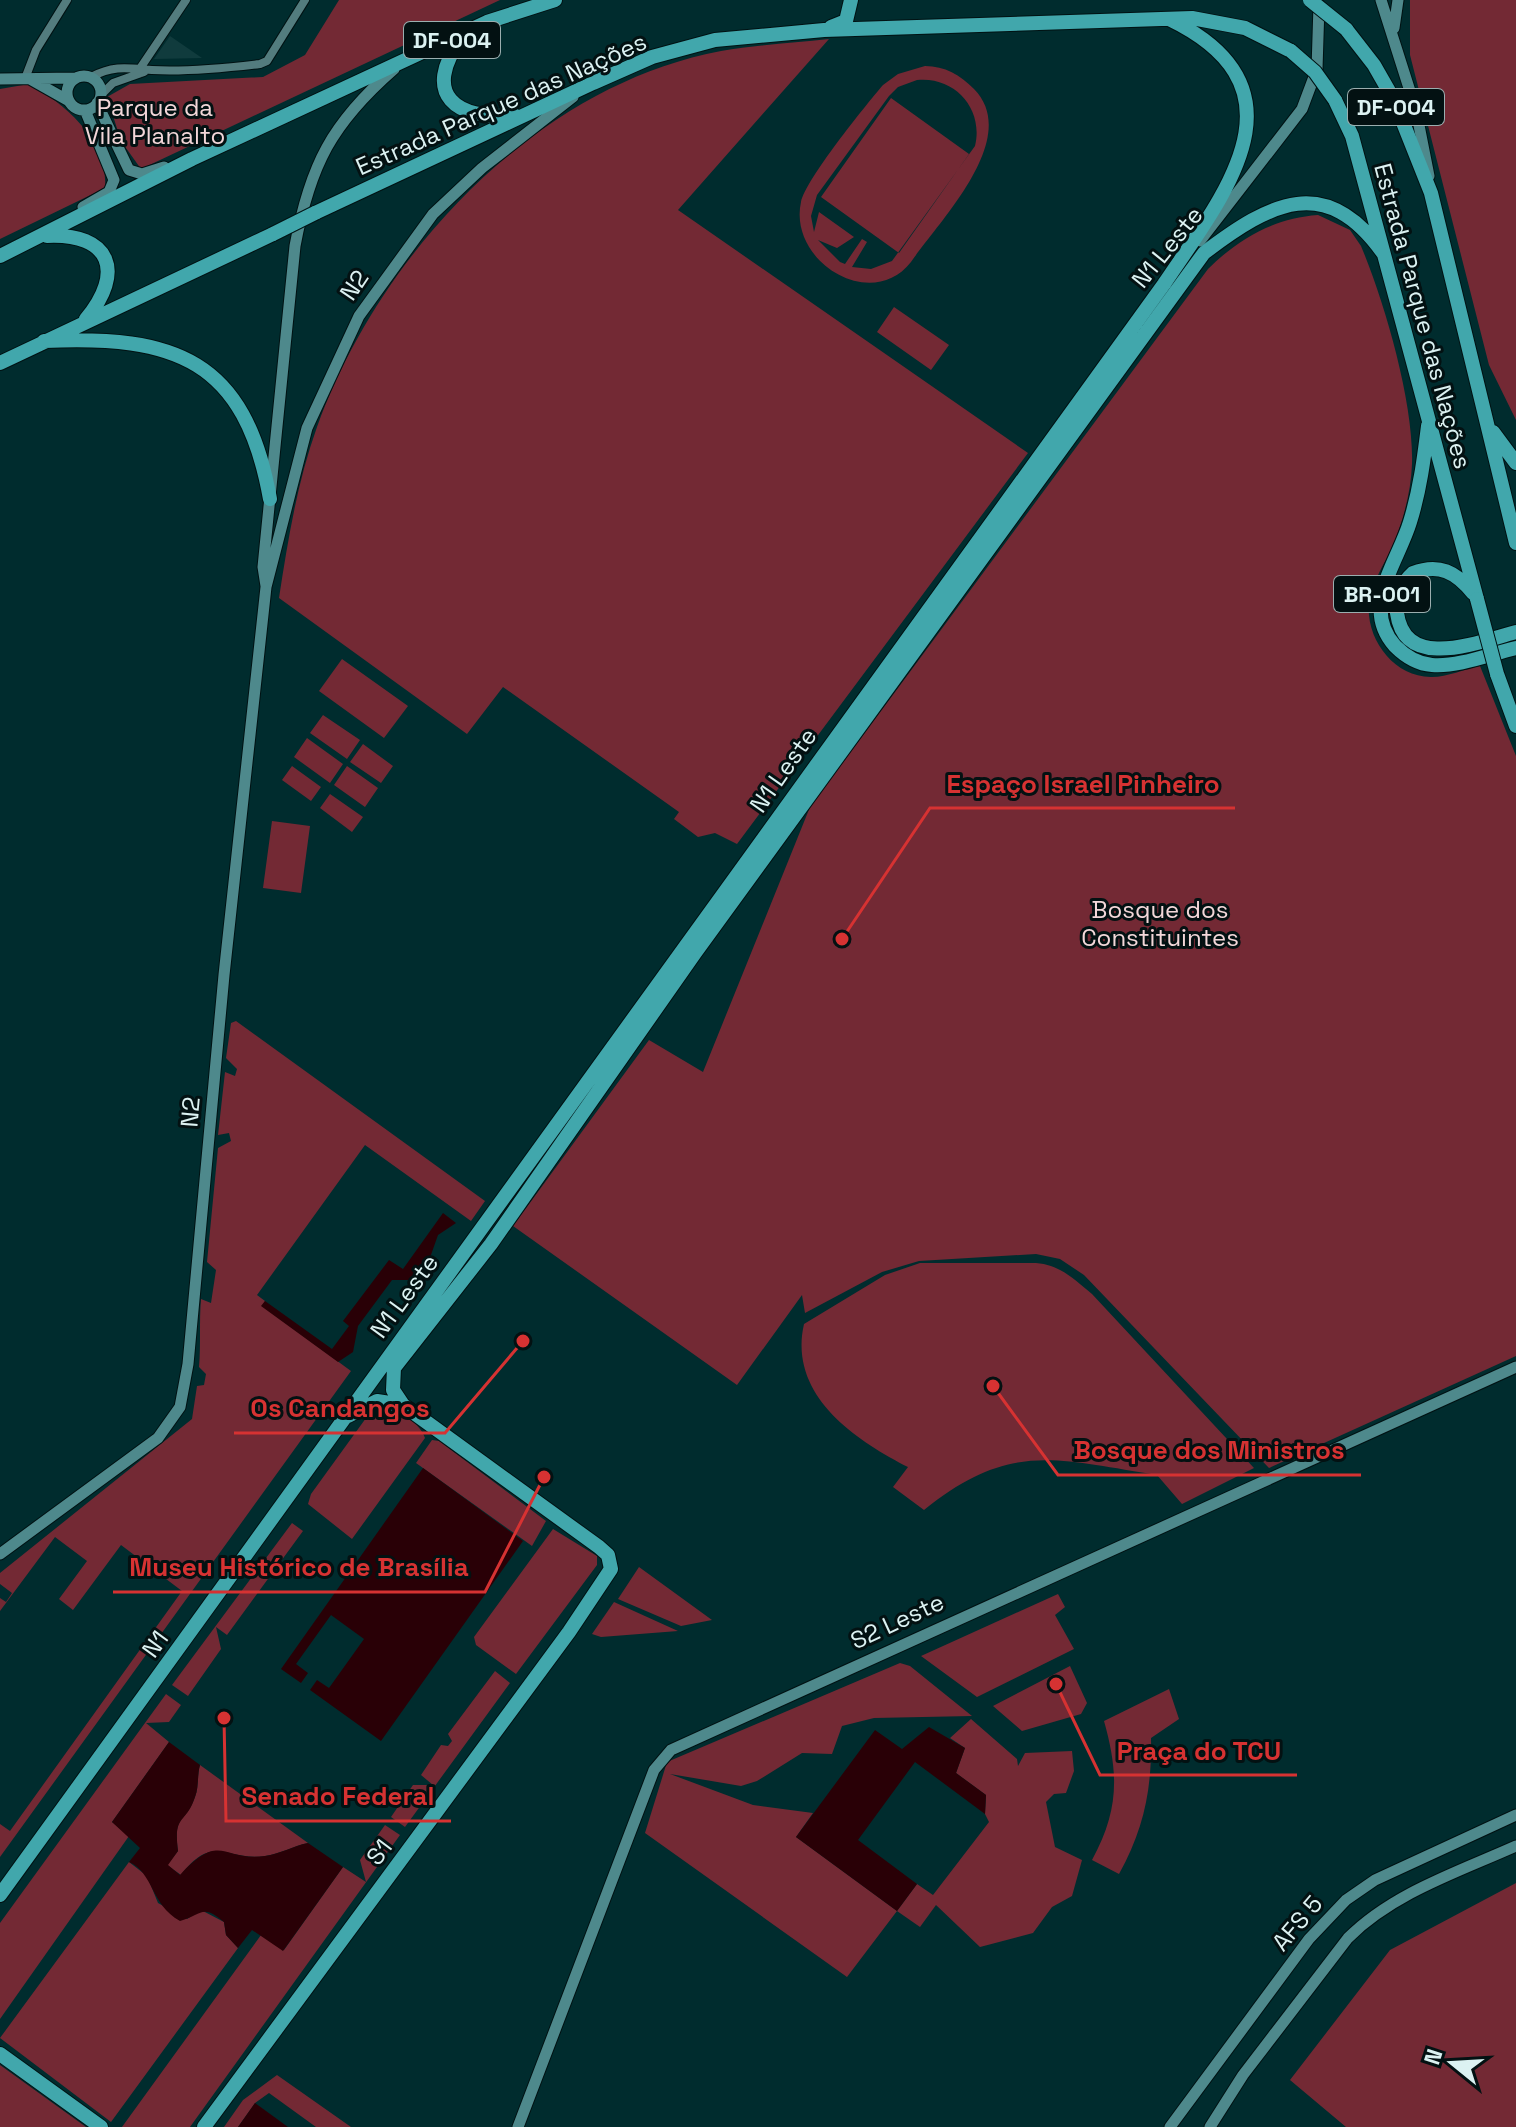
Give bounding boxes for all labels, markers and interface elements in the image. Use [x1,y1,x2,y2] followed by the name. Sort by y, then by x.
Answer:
[404,22,500,58] road number: DF-004
[351,26,651,182] street label: Estrada Parque das Nações
[1348,89,1444,125] road number: DF-004
[85,92,225,151] park label: Parque da Vila Planalto
[1367,160,1479,472] street label: Estrada Parque das Nações
[1125,200,1209,294] street label: N1 Leste
[333,264,375,306] street label: N2
[1334,576,1430,612] road number: BR-001
[743,722,823,818] street label: N1 Leste
[930,758,1235,808] callout: Espaço Israel Pinheiro
[946,767,1220,801] text: Espaço Israel Pinheiro
[1081,894,1239,953] park label: Bosque dos Constituintes
[173,1095,207,1129] street label: N2
[363,1248,445,1344] street label: N1 Leste
[234,1383,445,1433] callout: Os Candangos
[250,1391,430,1425] text: Os Candangos
[1058,1425,1361,1475] callout: Bosque dos Ministros
[1073,1433,1345,1467] text: Bosque dos Ministros
[113,1542,485,1592] callout: Museu Histórico de Brasília
[129,1550,469,1584] text: Museu Histórico de Brasília
[845,1586,949,1656] street label: S2 Leste
[135,1624,175,1664] street label: N1
[1100,1725,1297,1775] callout: Praça do TCU
[1117,1734,1281,1768] text: Praça do TCU
[226,1771,451,1821] callout: Senado Federal
[242,1779,434,1813] text: Senado Federal
[359,1833,399,1871] street label: S1
[1265,1889,1329,1957] street label: AFS 5
[1412,2023,1492,2103] north arrow
[1417,2045,1449,2068] text: N

